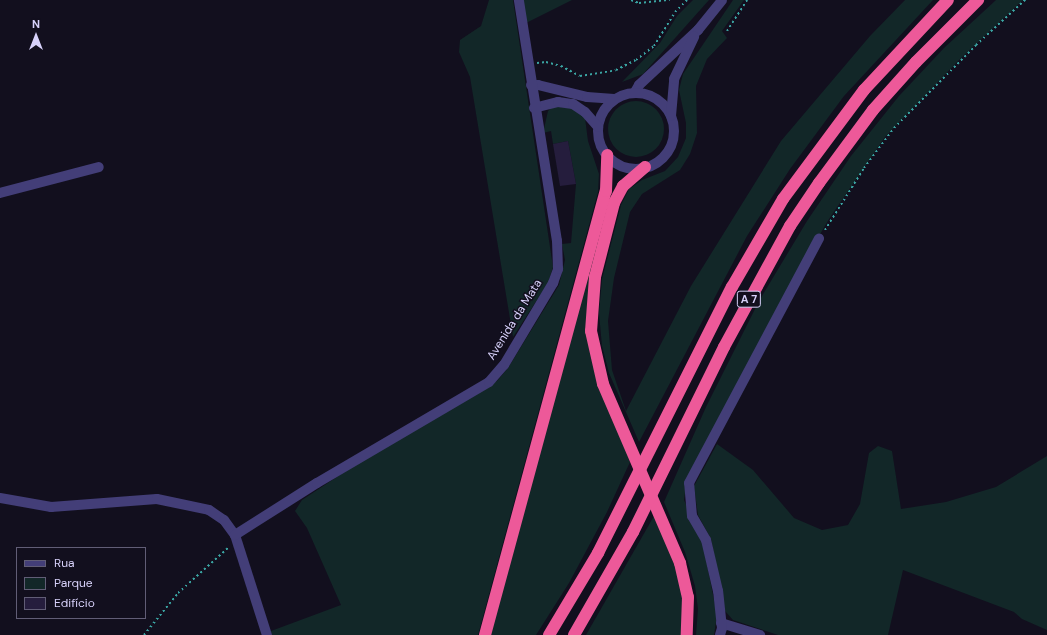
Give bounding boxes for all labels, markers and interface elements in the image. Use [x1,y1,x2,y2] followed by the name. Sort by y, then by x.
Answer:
[16,16,56,56] north arrow
[32,17,40,31] text: N
[484,277,546,363] street label: Avenida da Mata
[736,290,762,308] road number: A 7
[16,547,146,619] legend
[54,555,75,571] text: Rua
[54,575,93,591] text: Parque
[54,595,95,611] text: Edifício

